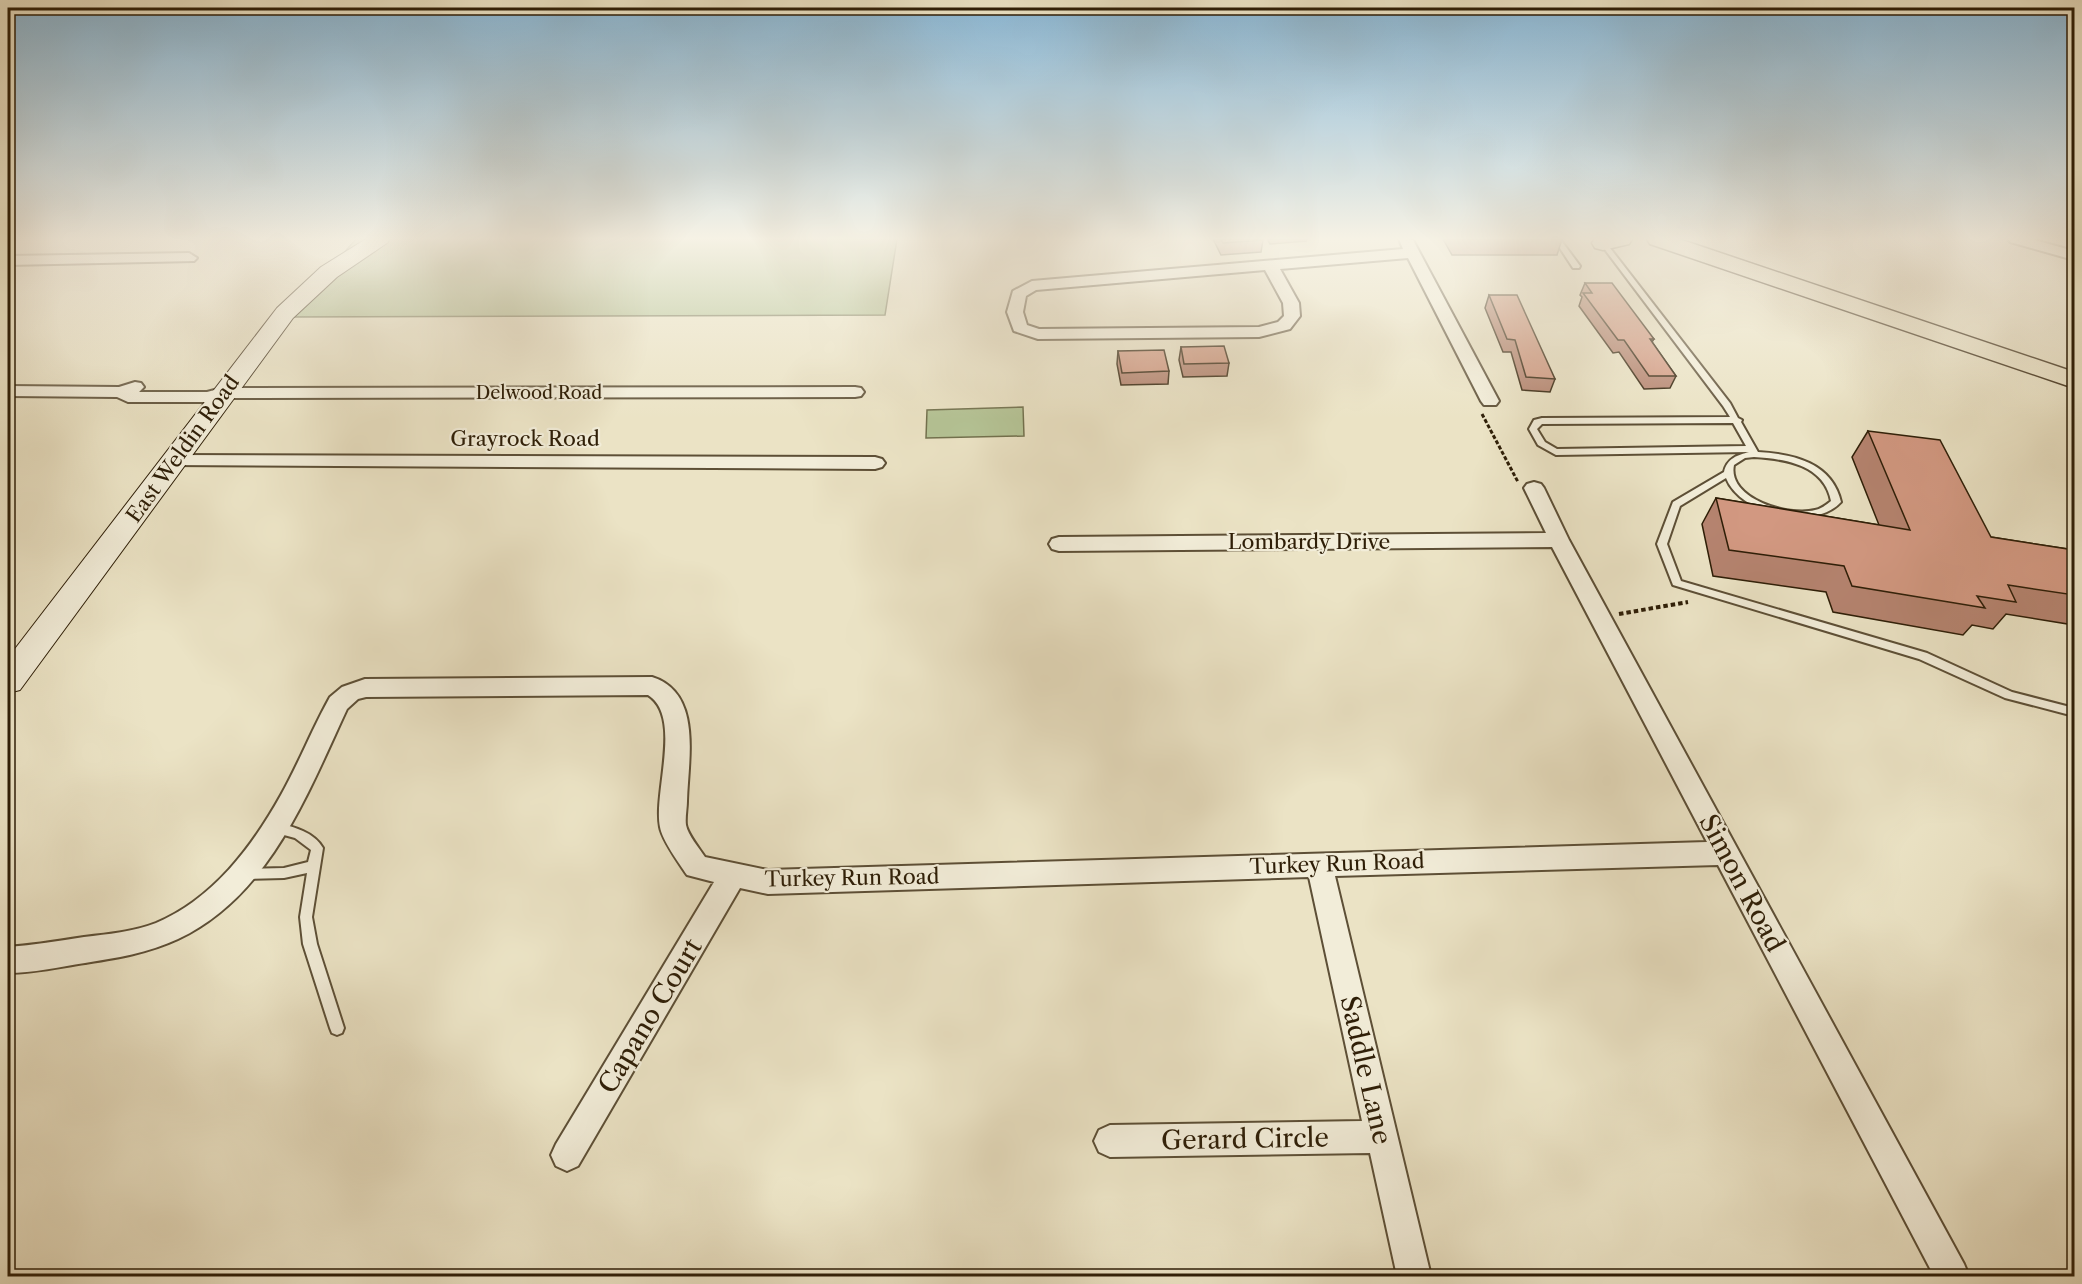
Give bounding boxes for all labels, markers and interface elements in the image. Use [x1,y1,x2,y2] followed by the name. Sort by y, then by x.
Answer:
[121,370,245,527] street label: East Weldin Road
[476,382,602,404] street label: Delwood Road
[450,426,600,451] street label: Grayrock Road
[1228,529,1390,554] street label: Lombardy Drive
[1692,809,1792,957] street label: Simon Road
[1249,848,1425,879] street label: Turkey Run Road
[764,863,940,892] street label: Turkey Run Road
[591,932,709,1099] street label: Capano Court
[1333,993,1399,1147] street label: Saddle Lane
[1161,1122,1329,1156] street label: Gerard Circle

